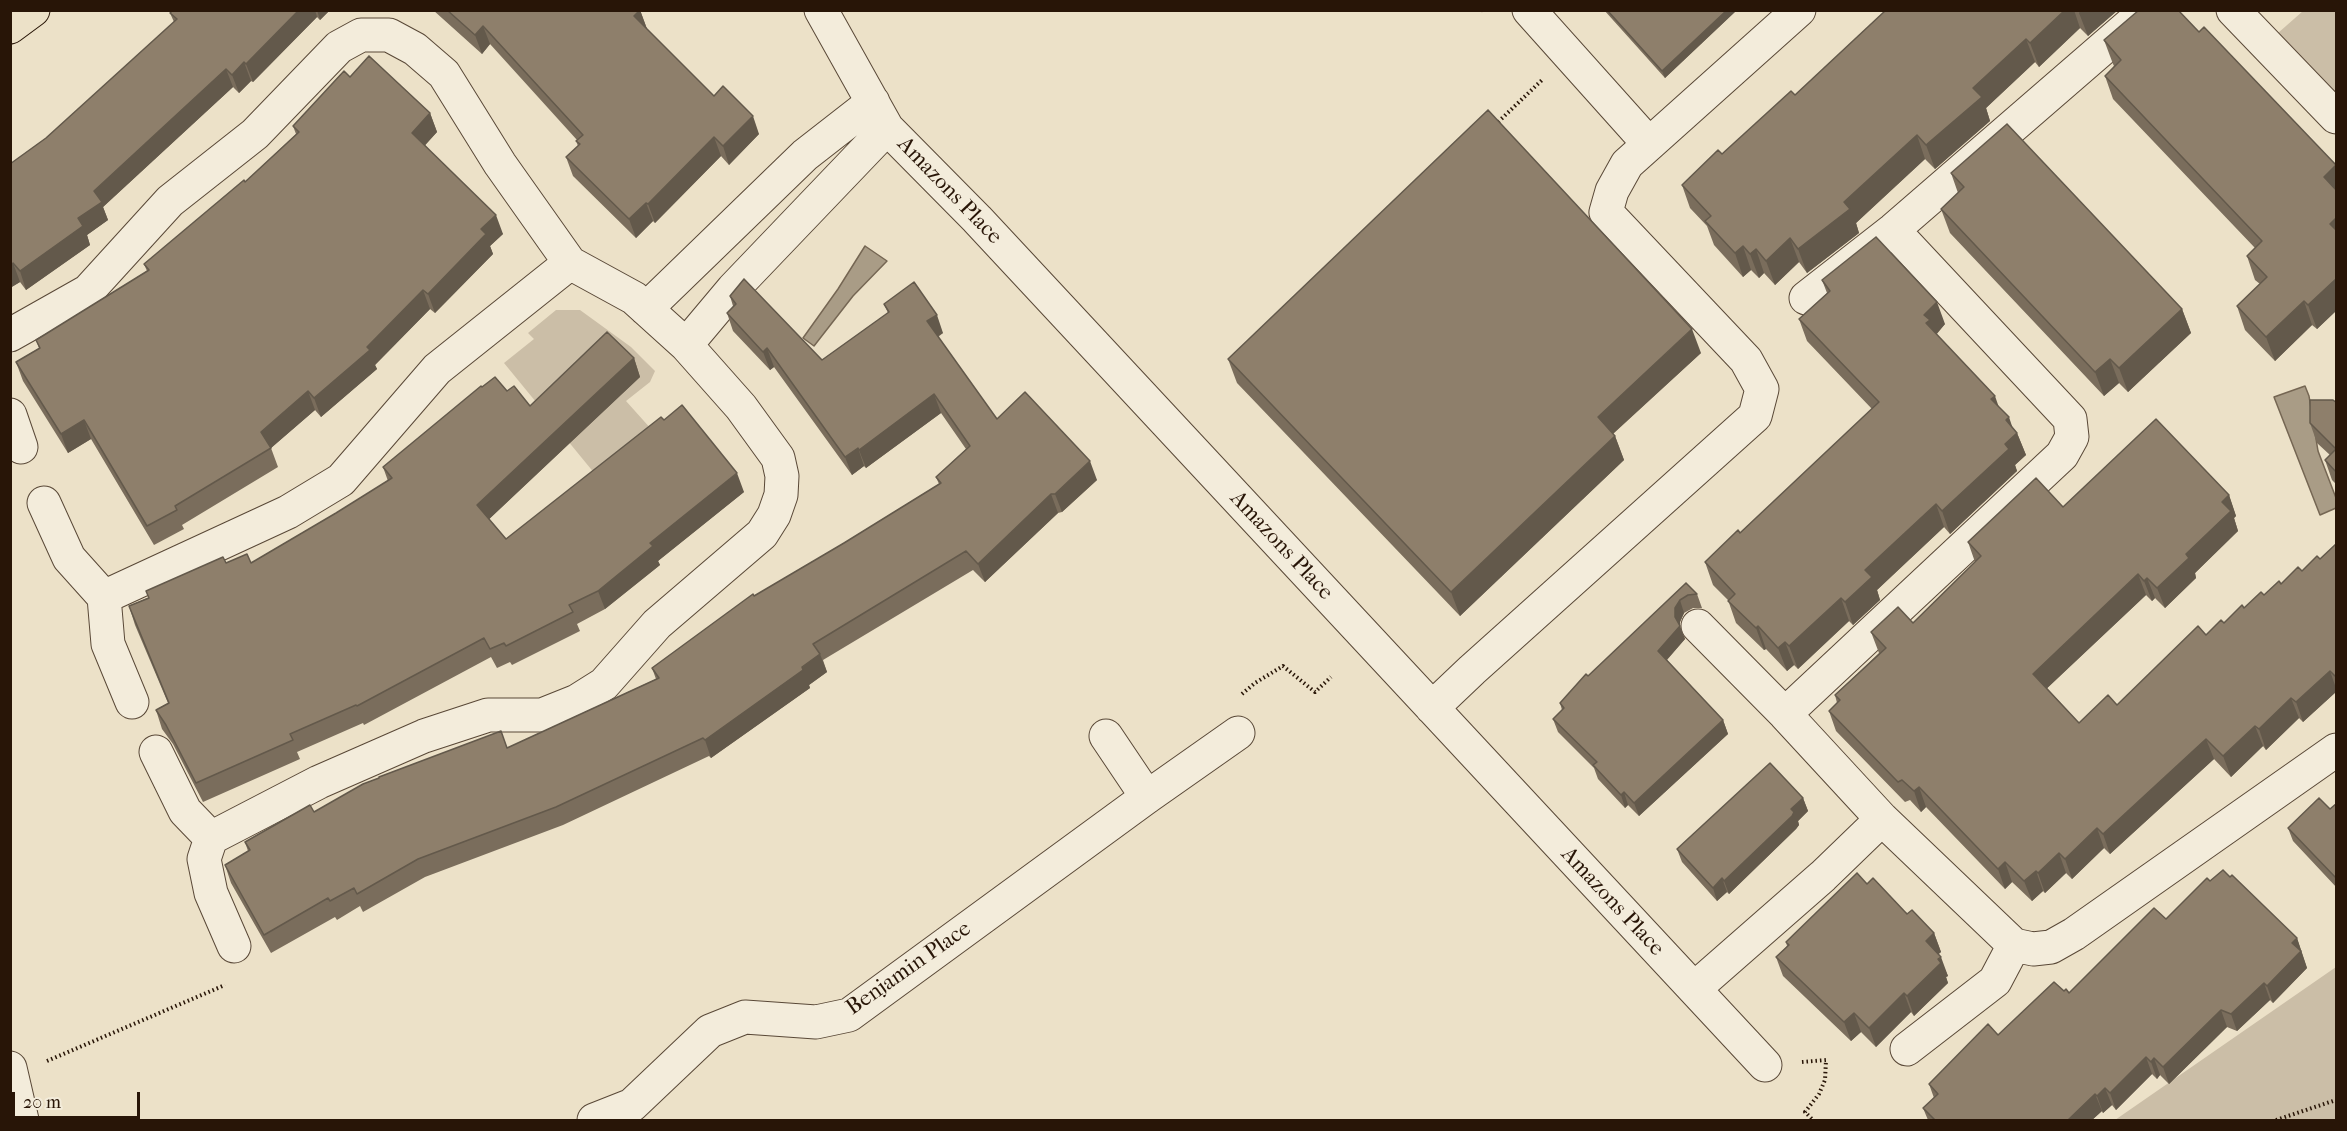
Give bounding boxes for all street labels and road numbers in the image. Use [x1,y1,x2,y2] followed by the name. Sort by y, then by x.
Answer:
[891,132,1007,250] street label: Amazons Place
[1224,486,1338,606] street label: Amazons Place
[1555,842,1669,962] street label: Amazons Place
[842,916,976,1022] street label: Benjamin Place

